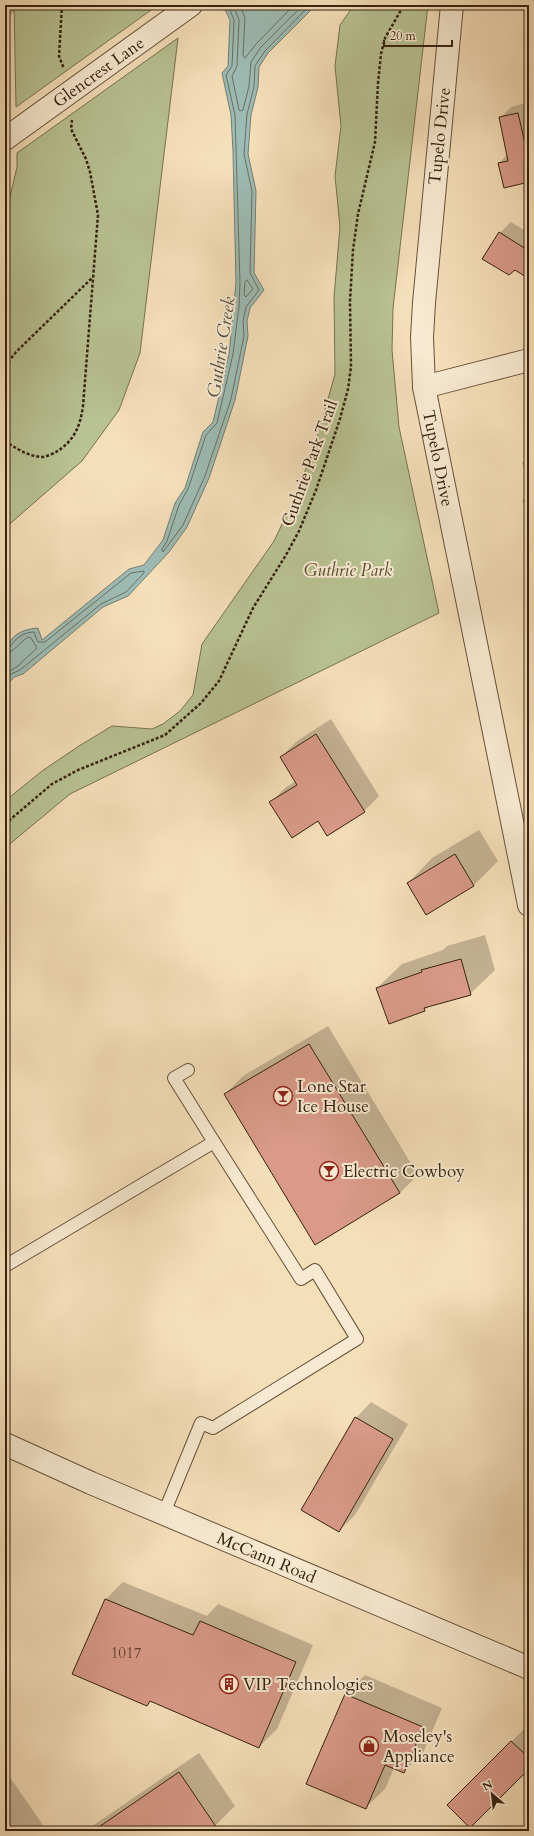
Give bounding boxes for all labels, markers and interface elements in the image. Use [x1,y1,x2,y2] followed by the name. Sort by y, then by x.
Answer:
[384,22,452,48] scale bar
[390,28,417,44] text: 20 m
[48,31,149,113] street label: Glencrest Lane
[423,86,456,186] street label: Tupelo Drive
[201,295,242,399] water label: Guthrie Creek
[276,396,343,530] street label: Guthrie Park Trail
[417,408,459,508] street label: Tupelo Drive
[304,559,393,582] park label: Guthrie Park
[297,1075,369,1118] place label: Lone Star Ice House
[272,1085,294,1107] bar icon: Lone Star Ice House
[318,1160,340,1182] bar icon: Electric Cowboy
[343,1160,465,1183] place label: Electric Cowboy
[213,1526,319,1589] street label: McCann Road
[111,1643,142,1663] house number: 1017
[218,1673,240,1695] building icon: VIP Technologies
[243,1673,374,1696] place label: VIP Technologies
[383,1725,455,1768] place label: Moseley's Appliance
[358,1735,380,1757] shop icon: Moseley's Appliance
[472,1774,512,1814] north arrow
[480,1777,496,1794] text: N

